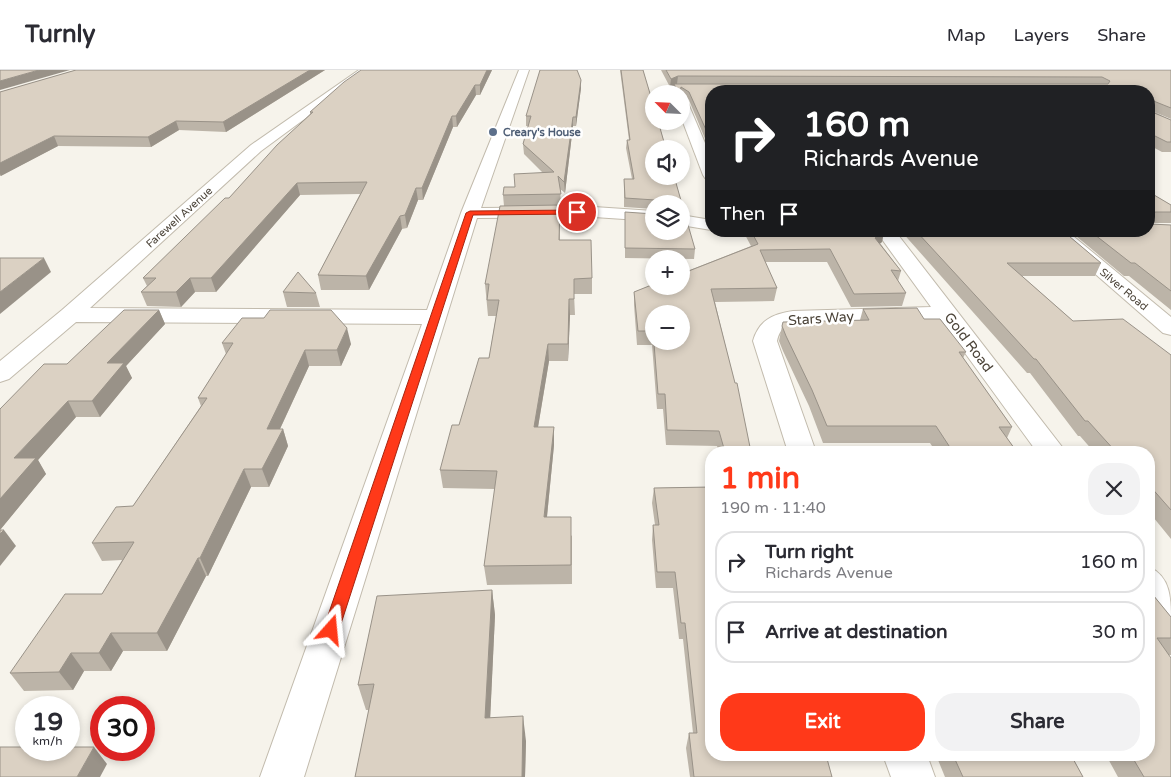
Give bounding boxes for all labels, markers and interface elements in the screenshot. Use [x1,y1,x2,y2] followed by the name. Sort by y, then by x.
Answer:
[25,20,95,49] text: Turnly
[947,24,986,46] text: Map
[1014,24,1069,46] text: Layers
[1097,24,1146,46] text: Share
[645,85,690,130] north arrow
[645,85,690,350] map controls
[803,104,910,146] text: 160 m
[720,105,785,170] icon: right
[487,126,499,138] marker: Creary's House
[503,126,582,140] place label: Creary's House
[645,140,690,185] button: sound
[803,146,979,172] text: Richards Avenue
[143,184,215,251] street label: Farewell Avenue
[556,191,598,233] pin
[645,195,690,240] button: layers
[563,198,591,226] icon: arrive
[775,200,803,228] icon: arrive
[720,203,765,225] text: Then
[645,250,690,295] button: +
[1097,265,1150,313] street label: Silver Road
[645,305,690,350] button: −
[787,308,855,329] street label: Stars Way
[941,309,997,375] street label: Gold Road
[720,460,800,497] text: 1 min
[1088,463,1140,515] button: close
[720,498,826,518] text: 190 m · 11:40
[765,541,853,563] text: Turn right
[722,548,750,576] icon: right
[1080,551,1138,573] text: 160 m
[765,563,893,583] text: Richards Avenue
[304,603,356,655] position arrow
[722,618,750,646] icon: arrive
[765,621,948,643] text: Arrive at destination
[1092,621,1138,643] text: 30 m
[720,693,925,751] button: Exit
[935,693,1140,751] button: Share
[90,696,155,761] speed limit sign: 30
[32,707,63,737] text: 19
[32,734,63,748] text: km/h

